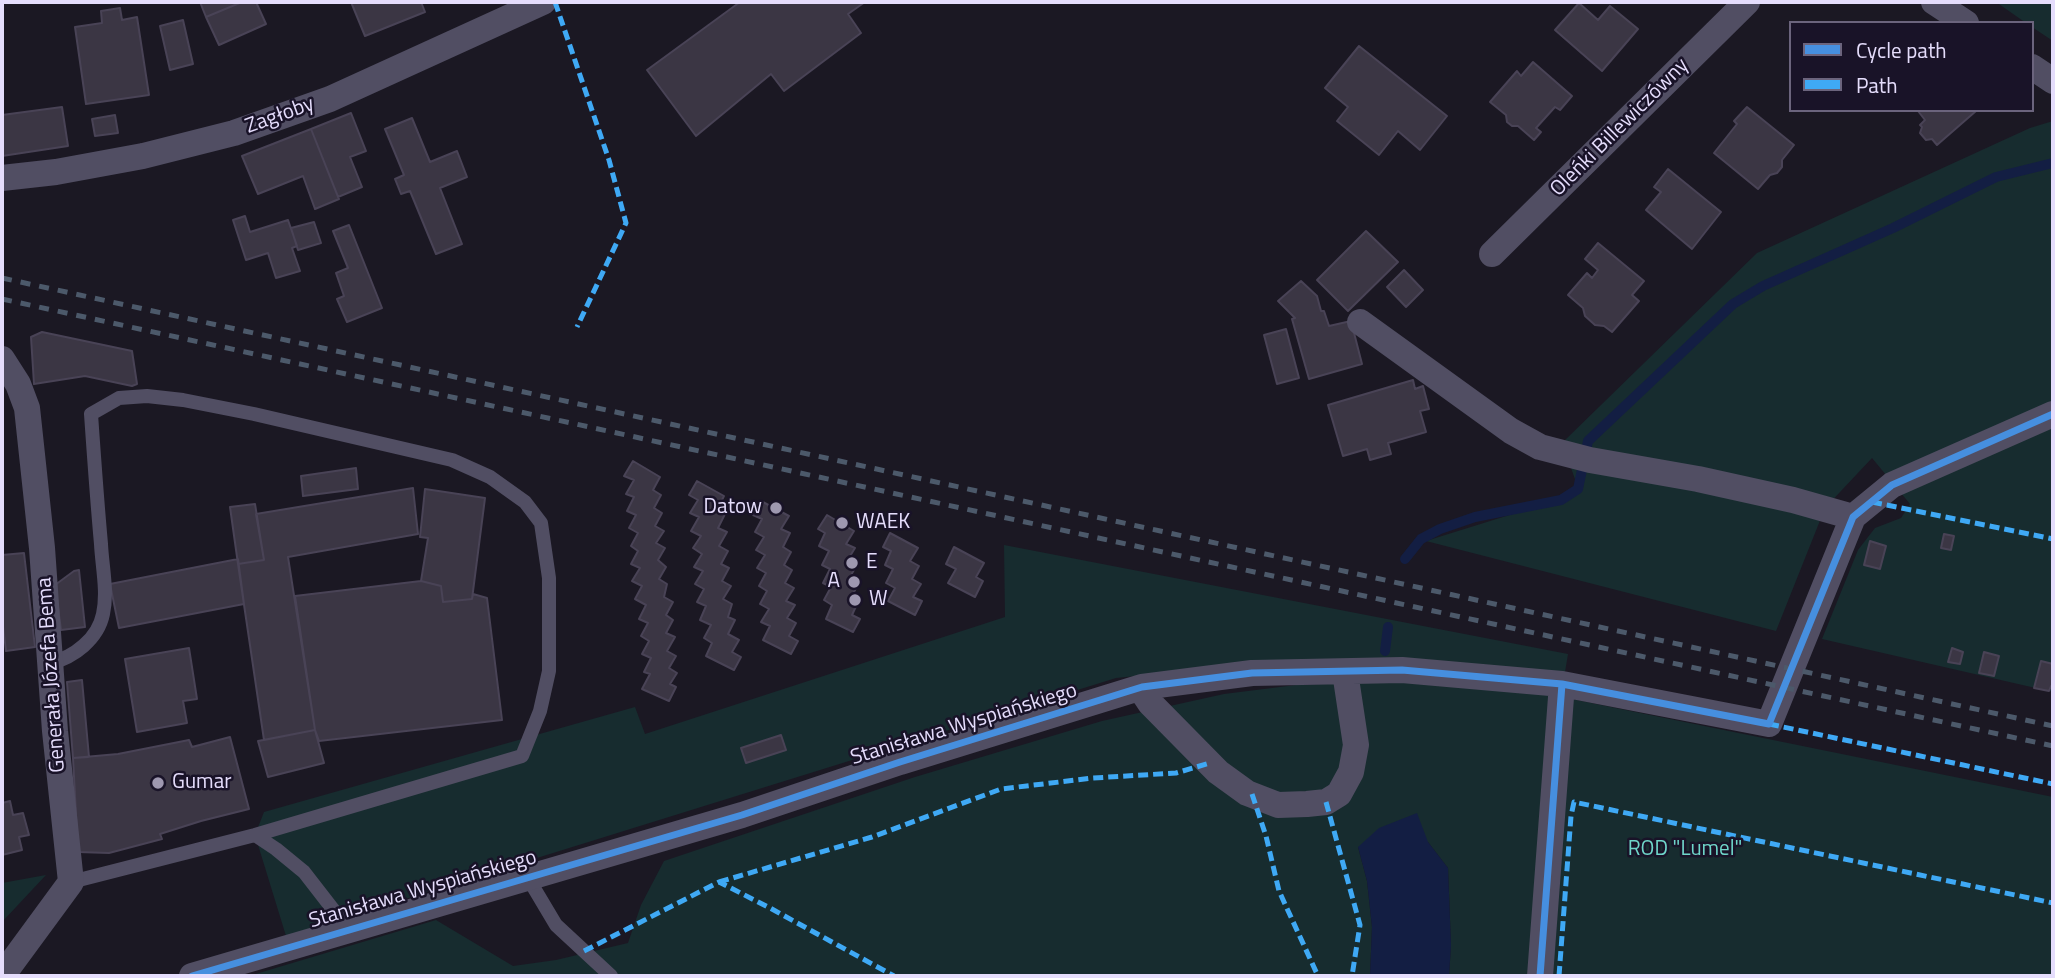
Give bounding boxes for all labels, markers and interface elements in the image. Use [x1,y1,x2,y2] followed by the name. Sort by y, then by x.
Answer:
[1789,21,2034,112] legend
[1856,34,1947,66] text: Cycle path
[1546,54,1694,202] street label: Oleńki Billewiczówny
[1856,69,1898,101] text: Path
[242,92,318,140] street label: Zagłoby
[704,495,762,521] place label: Datow
[768,500,784,516] marker: Datow
[856,510,910,536] place label: WAEK
[834,515,850,531] marker: WAEK
[866,550,878,576] place label: E
[844,555,860,571] marker: E
[827,569,840,595] place label: A
[846,574,862,590] marker: A
[33,577,71,773] street label: Generała Józefa Bema
[869,587,888,613] place label: W
[847,592,863,608] marker: W
[848,679,1080,771] street label: Stanisława Wyspiańskiego
[172,770,231,796] place label: Gumar
[150,775,166,791] marker: Gumar
[1628,837,1742,863] park label: ROD "Lumel"
[306,845,540,935] street label: Stanisława Wyspiańskiego

